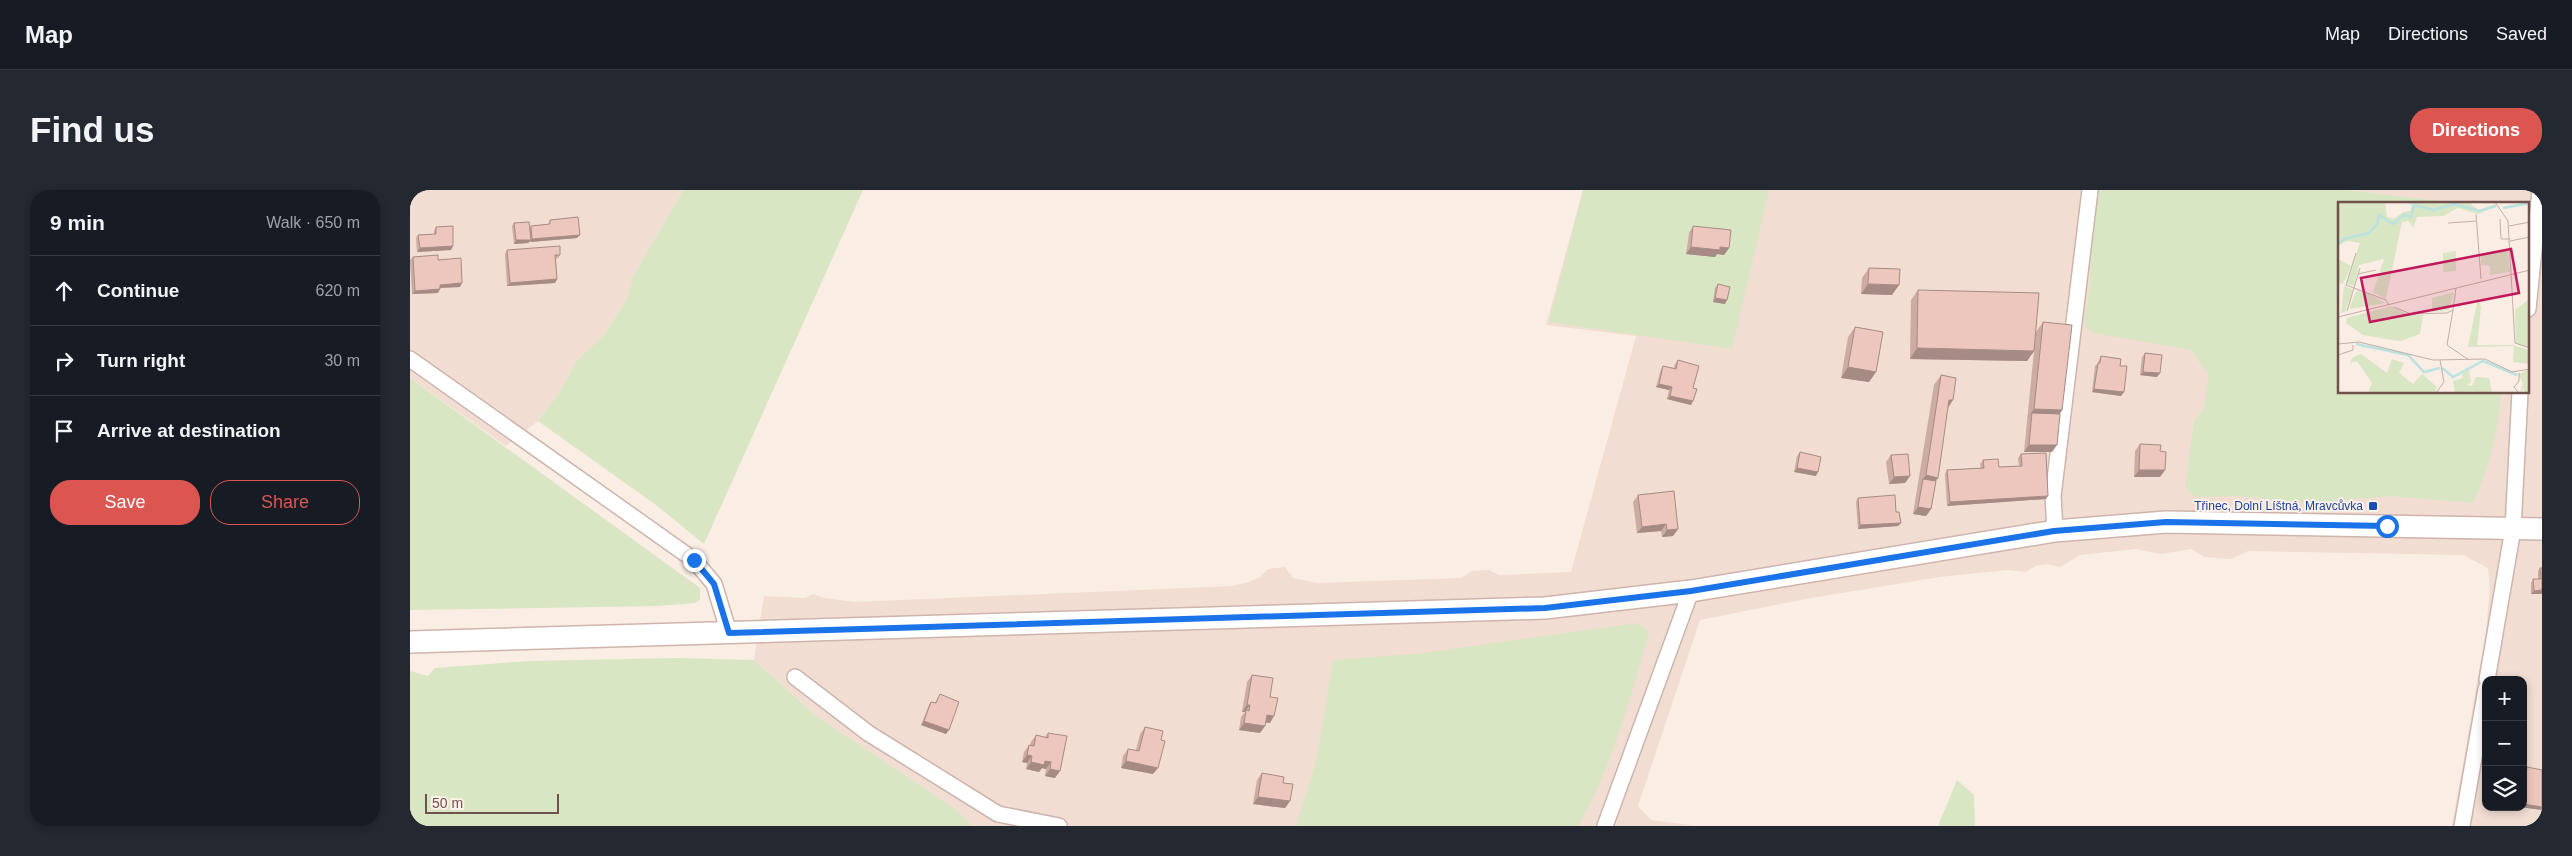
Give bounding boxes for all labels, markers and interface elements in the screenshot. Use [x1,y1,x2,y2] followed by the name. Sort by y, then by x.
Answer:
[25,21,73,48] text: Map
[2325,24,2360,44] text: Map
[2388,24,2468,44] text: Directions
[2496,24,2547,44] text: Saved
[2410,108,2542,153] button: Directions
[30,110,154,149] text: Find us
[2338,202,2530,394] inset map
[50,211,105,234] text: 9 min
[266,214,360,231] text: Walk · 650 m
[50,277,78,305] icon: ahead
[97,280,179,301] text: Continue
[316,282,360,299] text: 620 m
[50,347,78,375] icon: right
[97,350,185,371] text: Turn right
[324,352,360,369] text: 30 m
[50,417,78,445] icon: arrive
[97,420,281,441] text: Arrive at destination
[50,480,200,525] button: Save
[210,480,360,525] button: Share
[2194,499,2363,513] place label: Třinec, Dolní Líštná, Mravcůvka
[2367,500,2379,512] marker: Třinec, Dolní Líštná, Mravcůvka
[2376,515,2399,538] route start
[683,549,706,572] route end
[2482,676,2527,811] map controls
[2482,676,2527,721] button: +
[2482,721,2527,766] button: −
[2482,766,2527,811] button: layers
[425,791,559,814] scale bar
[432,795,463,811] text: 50 m

